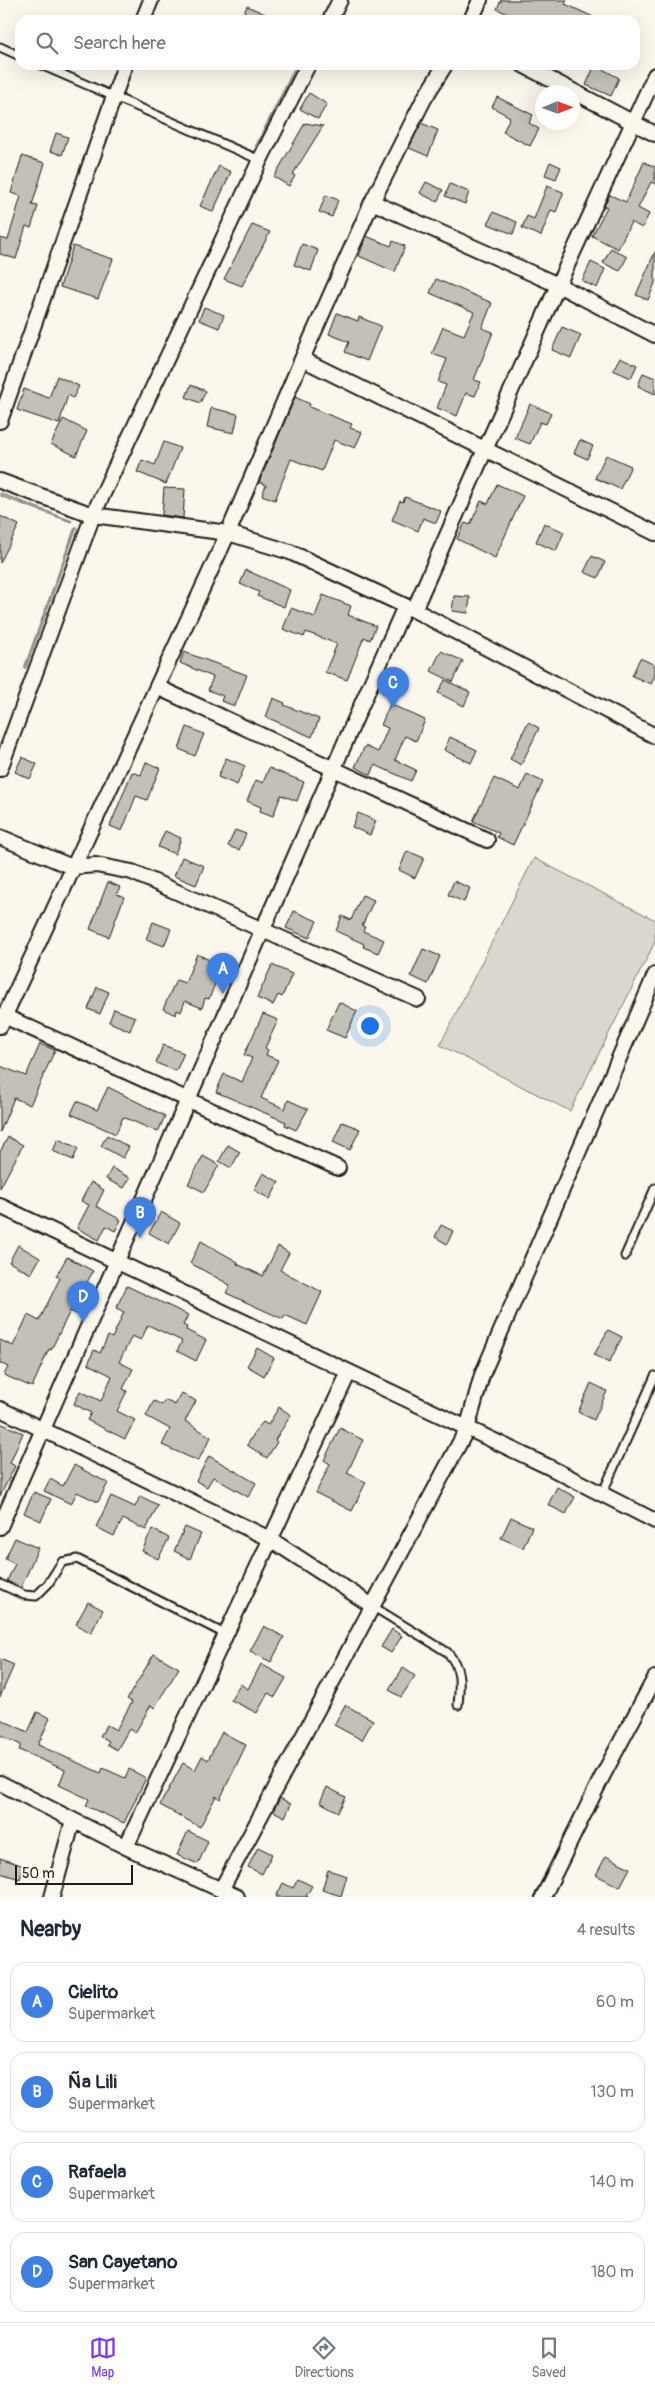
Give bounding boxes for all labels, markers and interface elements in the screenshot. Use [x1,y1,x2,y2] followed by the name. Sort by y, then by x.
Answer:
[15,15,640,70] search box
[33,29,61,57] icon: search
[73,31,166,55] text: Search here
[535,85,580,130] north arrow
[377,667,409,708] pin: C
[207,953,239,994] pin: A
[357,1013,383,1039] your location
[124,1197,156,1238] pin: B
[67,1281,99,1322] pin: D
[15,1862,132,1885] scale bar
[22,1865,55,1882] text: 50 m
[20,1916,81,1943] text: Nearby
[577,1920,635,1940] text: 4 results
[68,1980,118,2004] text: Cielito
[32,1992,42,2012] text: A
[596,1992,634,2012] text: 60 m
[68,2004,155,2024] text: Supermarket
[68,2070,117,2094] text: Ña Lili
[32,2082,42,2102] text: B
[590,2082,634,2102] text: 130 m
[68,2094,155,2114] text: Supermarket
[68,2160,126,2184] text: Rafaela
[32,2172,42,2192] text: C
[590,2172,634,2192] text: 140 m
[68,2184,155,2204] text: Supermarket
[68,2250,177,2274] text: San Cayetano
[32,2262,42,2282] text: D
[591,2262,634,2282] text: 180 m
[68,2274,155,2294] text: Supermarket
[89,2334,117,2381] tab: Map
[294,2334,354,2381] tab: Directions
[531,2334,566,2381] tab: Saved

